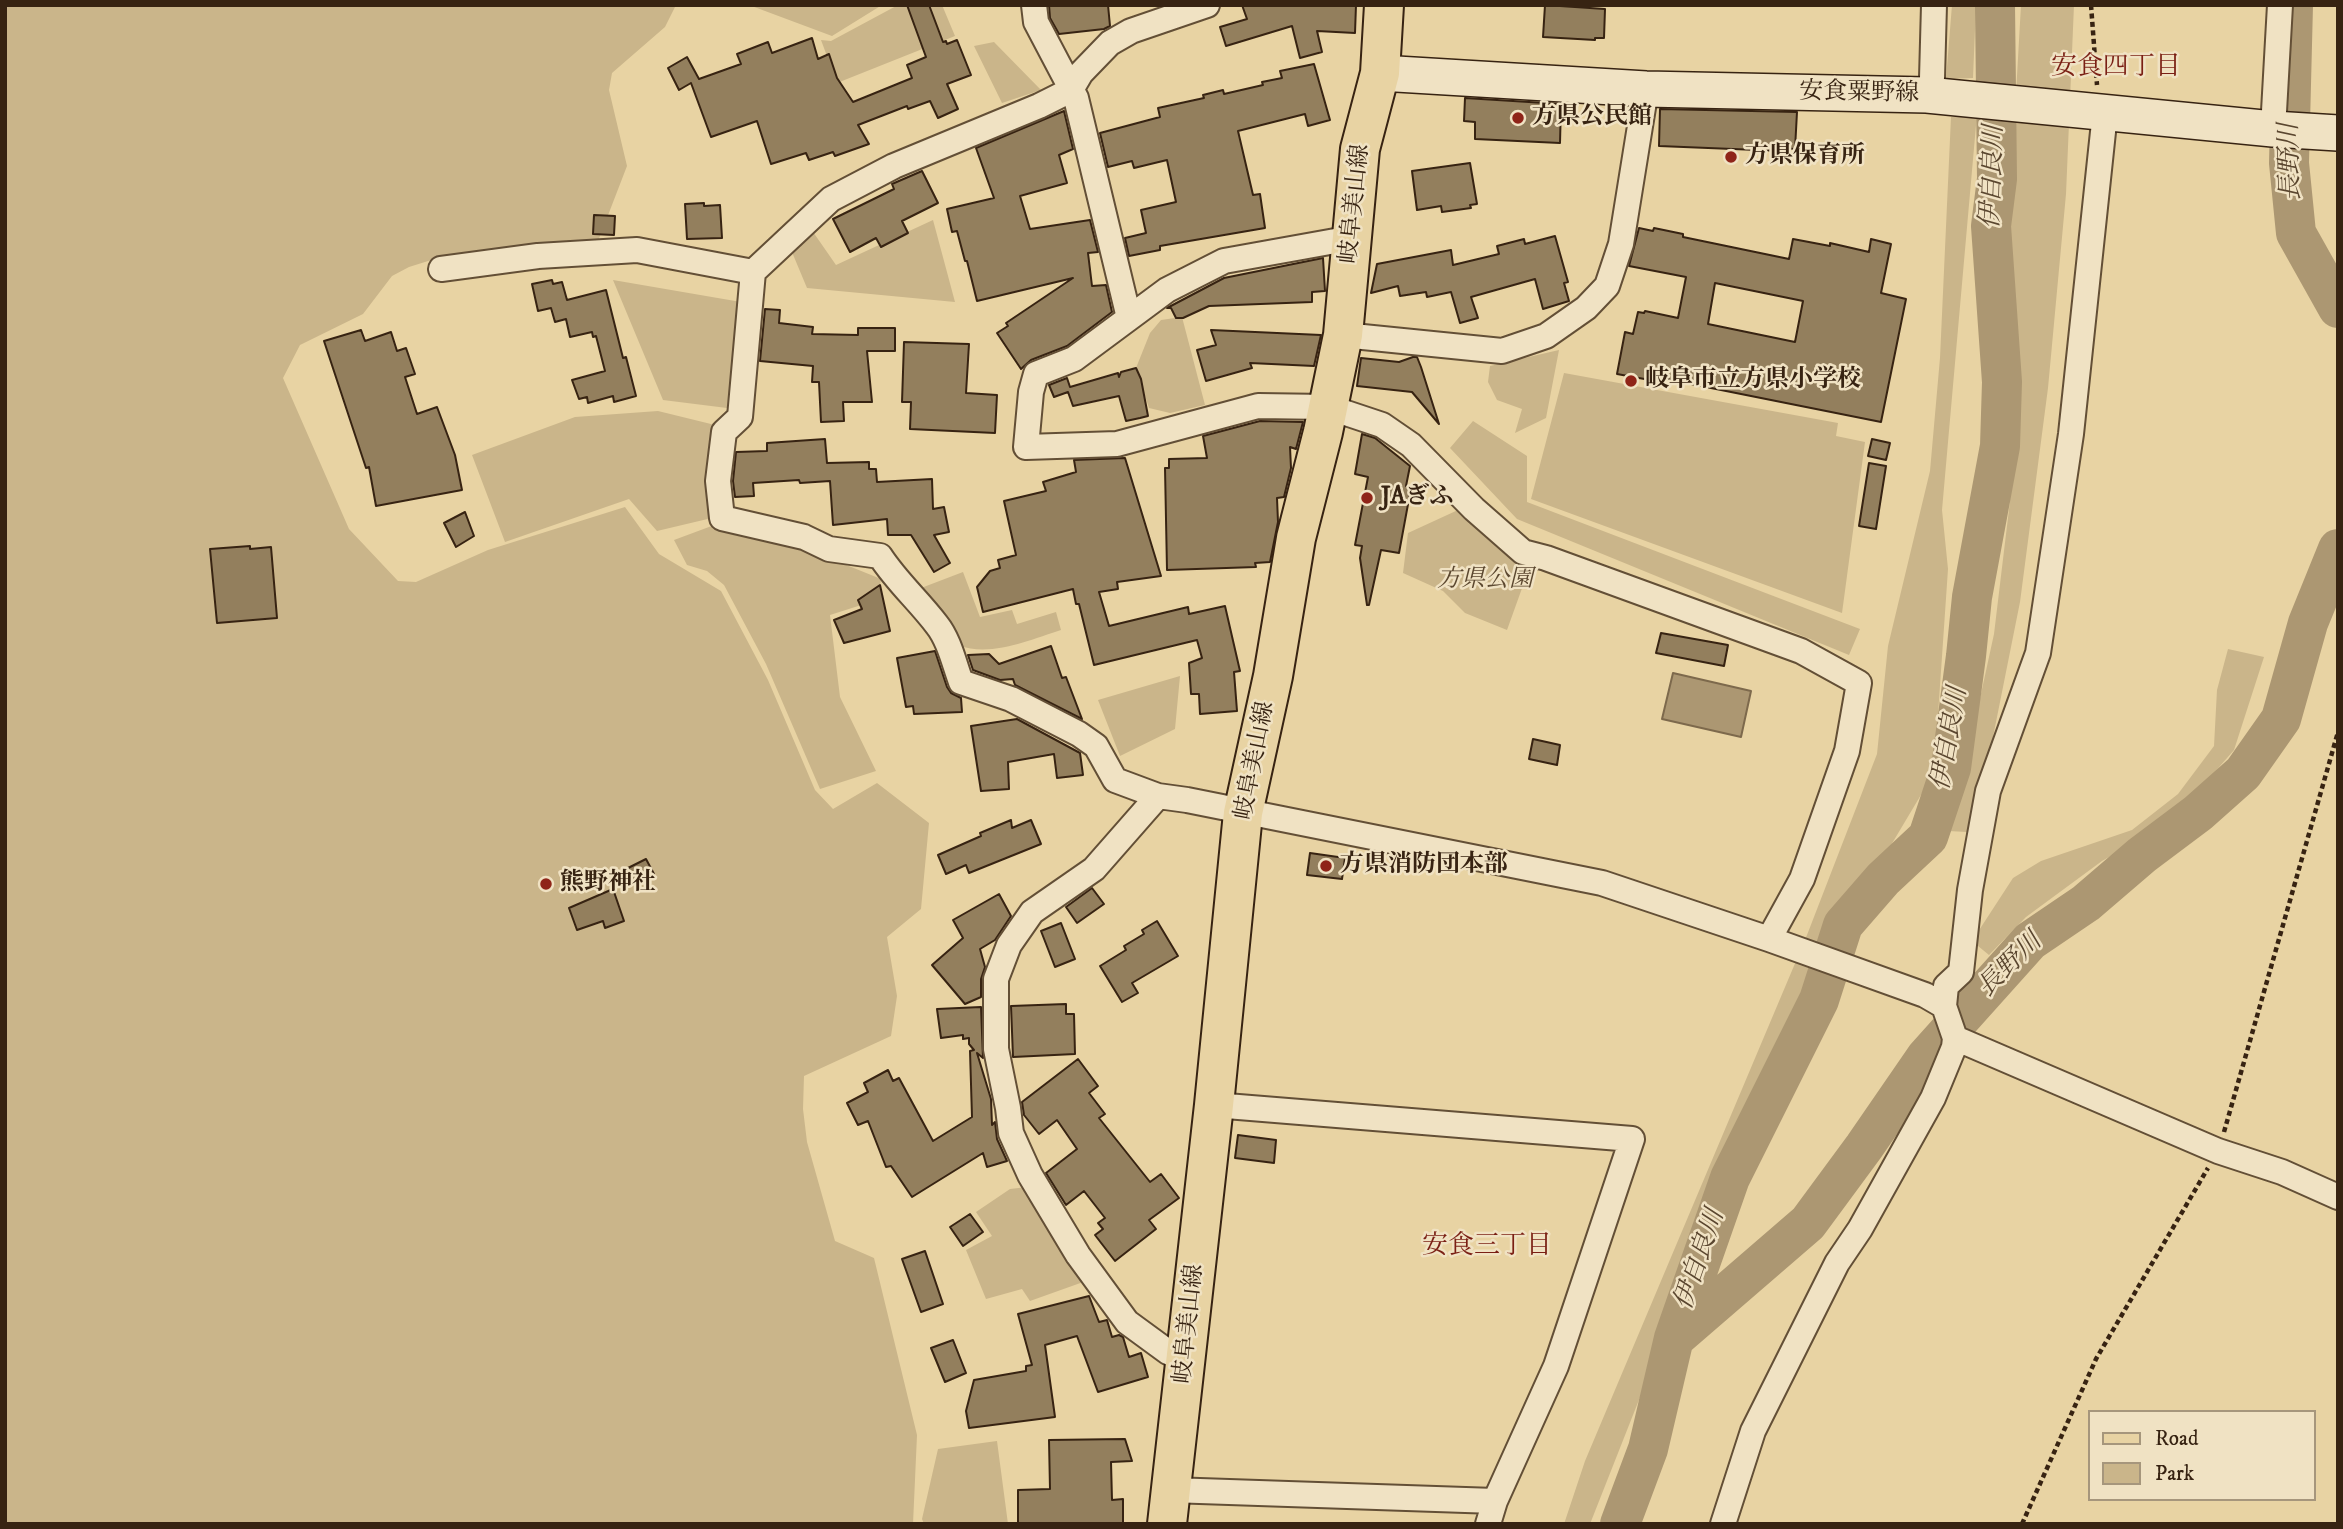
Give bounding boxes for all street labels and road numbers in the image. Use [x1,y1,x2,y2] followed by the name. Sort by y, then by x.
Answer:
[1799,79,1919,109] street label: 安食粟野線
[1335,143,1377,265] street label: 岐阜美山線
[1230,699,1282,823] street label: 岐阜美山線
[1169,1263,1211,1385] street label: 岐阜美山線

